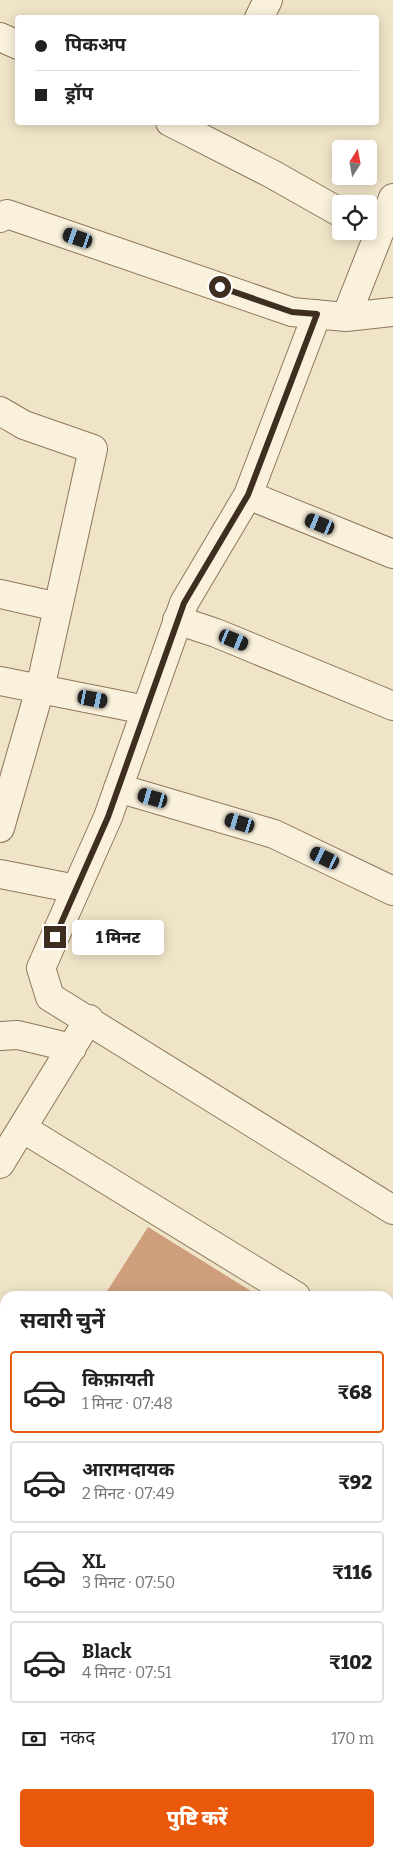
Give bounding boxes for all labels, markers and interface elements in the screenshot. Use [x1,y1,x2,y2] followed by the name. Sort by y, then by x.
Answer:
[65,33,126,56] text: पिकअप
[65,82,93,105] text: ड्रॉप
[332,140,378,185] north arrow
[332,140,377,240] map controls
[332,195,377,240] button: locate
[61,226,94,250] car
[209,276,231,298] route start
[303,511,336,537] car
[217,627,250,653] car
[76,689,109,709] car
[136,787,169,809] car
[223,811,256,835] car
[308,845,341,871] car
[72,920,165,954] callout: 1 मिनट
[44,926,66,948] route end
[96,928,140,947] text: 1 मिनट
[20,1307,105,1334] text: सवारी चुनें
[82,1368,154,1391] text: किफ़ायती
[22,1370,67,1415] icon: car
[338,1381,372,1404] text: ₹68
[82,1394,173,1413] text: 1 मिनट · 07:48
[82,1458,174,1481] text: आरामदायक
[22,1460,67,1505] icon: car
[338,1471,372,1494] text: ₹92
[82,1484,175,1503] text: 2 मिनट · 07:49
[22,1550,67,1595] icon: car
[82,1550,106,1573] text: XL
[332,1561,372,1584] text: ₹116
[82,1573,175,1592] text: 3 मिनट · 07:50
[22,1640,67,1685] icon: car
[82,1640,132,1663] text: Black
[329,1651,372,1674] text: ₹102
[82,1663,172,1682] text: 4 मिनट · 07:51
[20,1725,48,1753] icon: cash
[60,1726,95,1749] text: नकद
[331,1729,374,1748] text: 170 m
[20,1789,374,1847] button: पुष्टि करें

